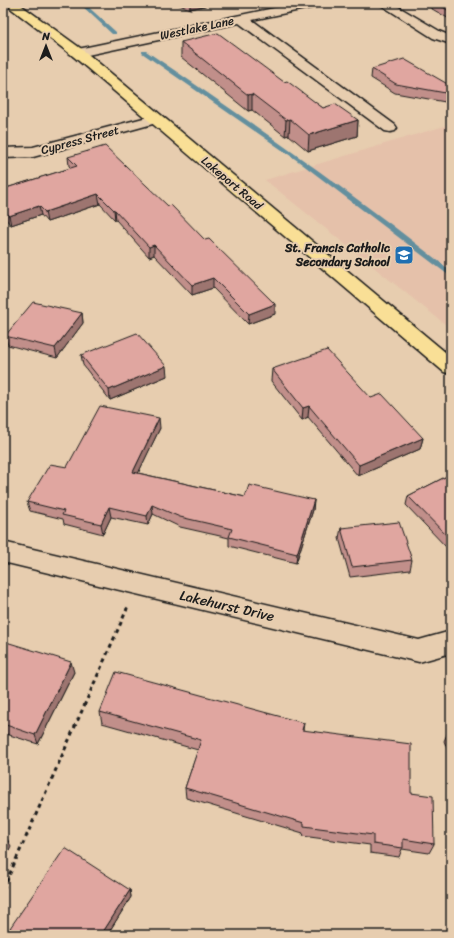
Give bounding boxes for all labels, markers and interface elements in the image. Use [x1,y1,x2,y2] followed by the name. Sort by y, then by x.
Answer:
[158,9,236,47] street label: Westlake Lane
[26,26,66,66] north arrow
[41,27,50,46] text: N
[38,119,122,161] street label: Cypress Street
[196,150,268,216] street label: Lakeport Road
[284,237,391,273] place label: St. Francis Catholic Secondary School
[393,244,415,266] school or university icon: St. Francis Catholic Secondary School
[177,583,277,629] street label: Lakehurst Drive

